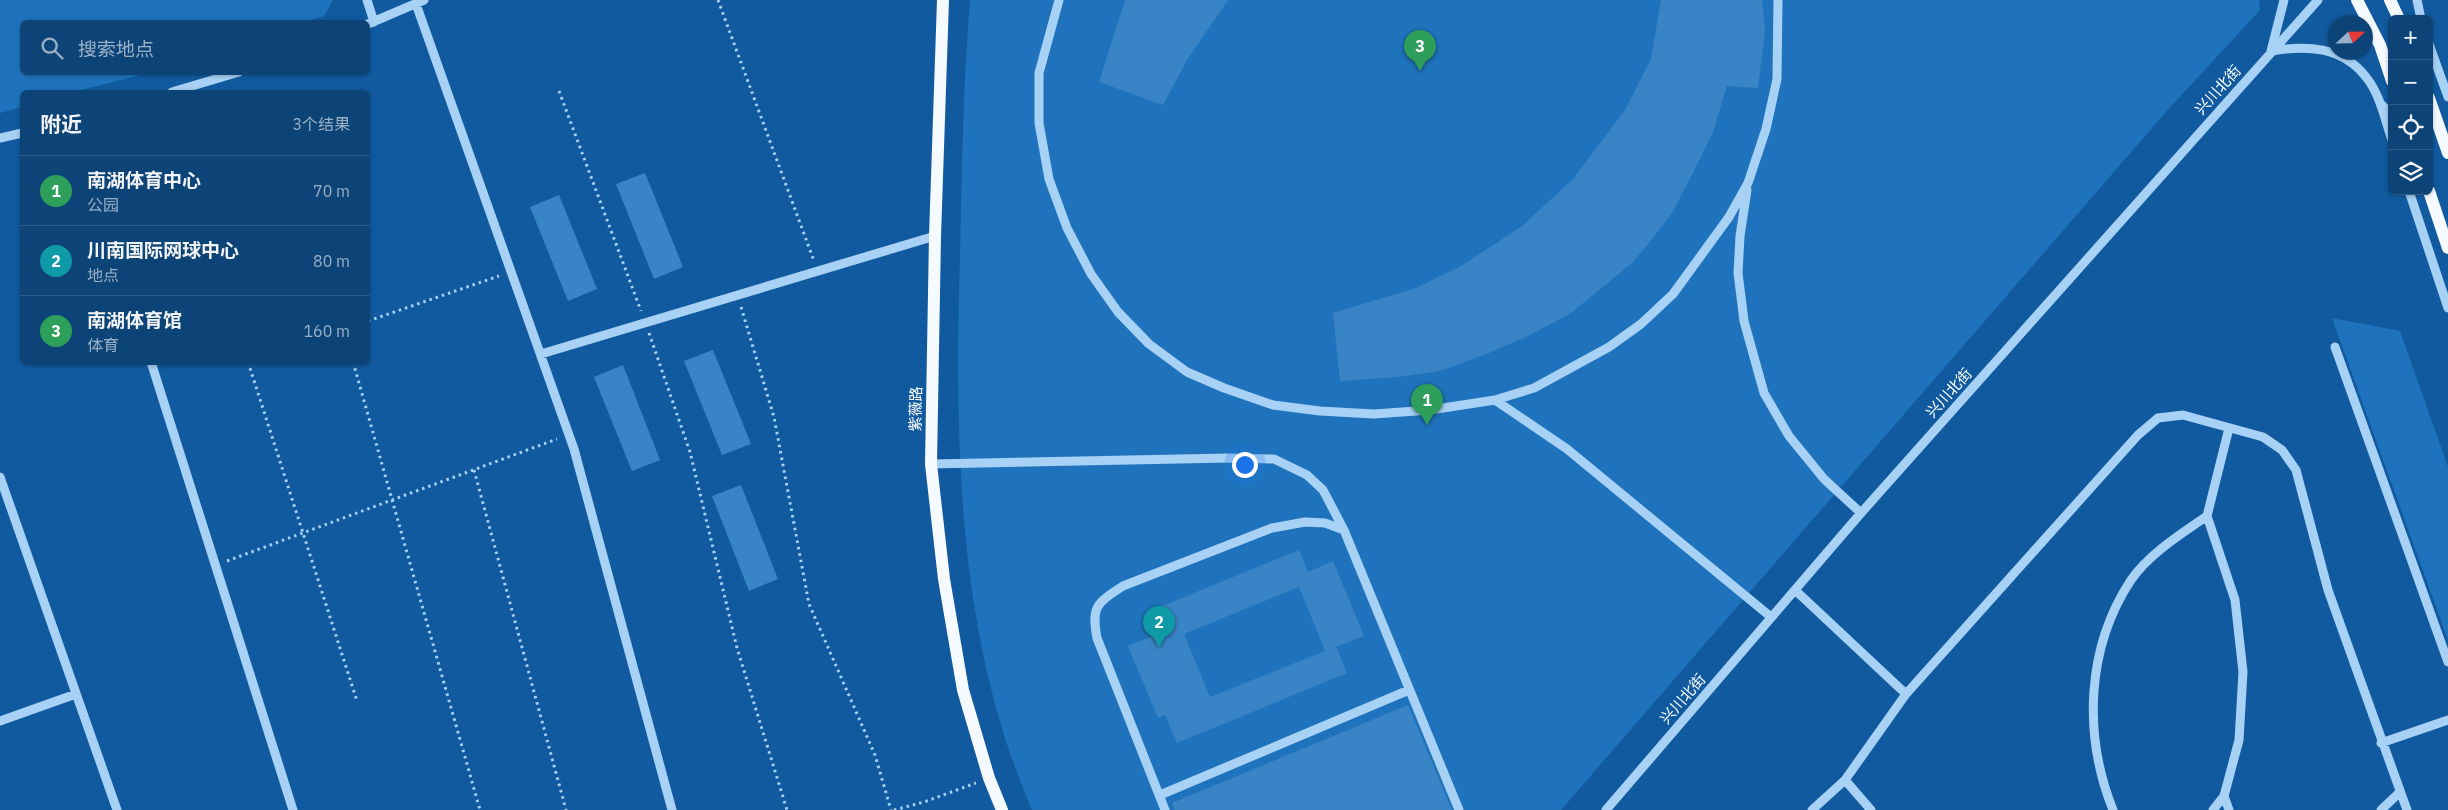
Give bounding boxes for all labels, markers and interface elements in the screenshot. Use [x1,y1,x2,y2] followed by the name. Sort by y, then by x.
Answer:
[2328,15,2373,60] north arrow
[2388,15,2433,195] map controls
[2388,15,2433,60] button: +
[20,20,370,75] search box
[1404,30,1436,71] pin: 3
[38,34,66,62] icon: search
[78,37,154,61] text: 搜索地点
[2388,60,2433,105] button: −
[2190,61,2245,118] street label: 兴川北街
[2388,105,2433,150] button: locate
[40,110,82,138] text: 附近
[292,114,350,134] text: 3个结果
[2388,150,2433,195] button: layers
[87,168,201,192] text: 南湖体育中心
[51,181,61,201] text: 1
[313,181,350,201] text: 70 m
[87,195,119,215] text: 公园
[87,238,239,262] text: 川南国际网球中心
[51,251,61,271] text: 2
[313,251,350,271] text: 80 m
[87,265,119,285] text: 地点
[87,308,182,332] text: 南湖体育馆
[51,321,61,341] text: 3
[303,321,350,341] text: 160 m
[87,335,119,355] text: 体育
[1921,364,1976,421] street label: 兴川北街
[1411,384,1443,425] pin: 1
[906,386,925,432] street label: 紫薇路
[1232,452,1258,478] your location
[1143,606,1175,647] pin: 2
[1656,670,1709,728] street label: 兴川北街

